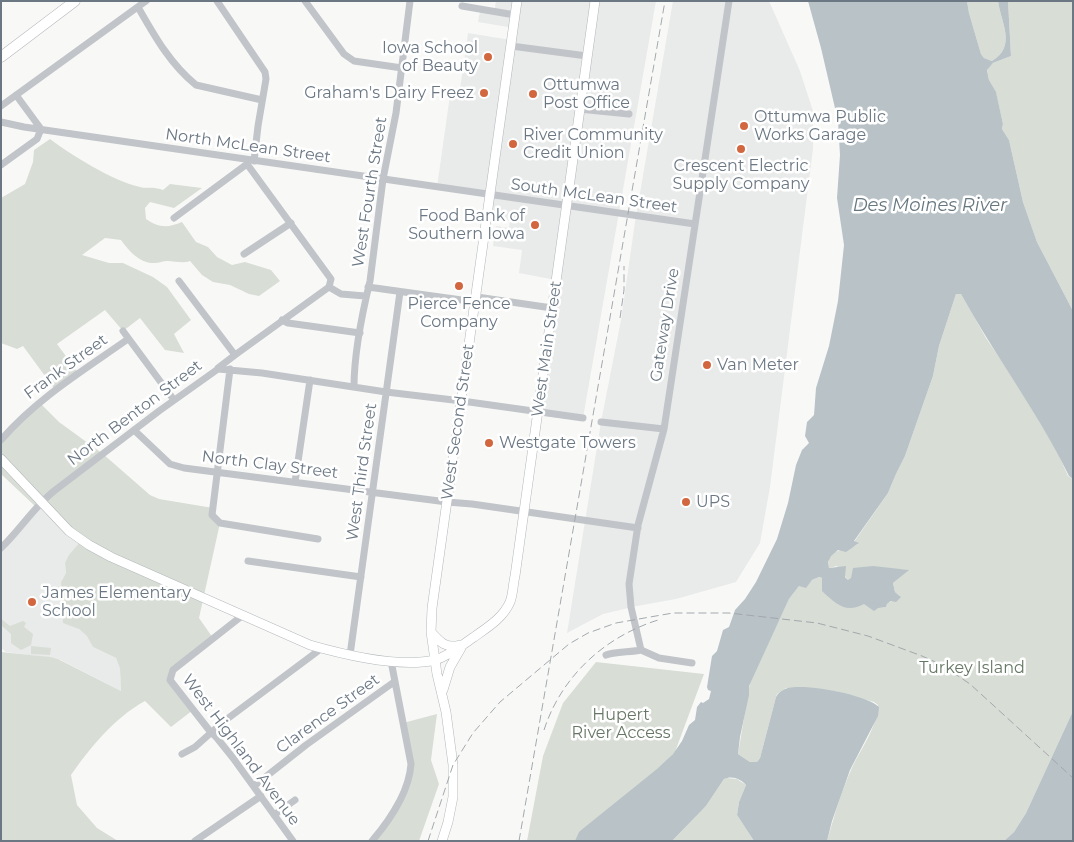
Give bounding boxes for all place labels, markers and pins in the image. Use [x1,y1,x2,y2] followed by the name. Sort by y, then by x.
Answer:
[382,38,478,76] place label: Iowa School of Beauty
[482,51,494,63] marker: Iowa School of Beauty
[543,75,630,113] place label: Ottumwa Post Office
[304,83,474,103] place label: Graham's Dairy Freez
[478,87,490,99] marker: Graham's Dairy Freez
[527,88,539,100] marker: Ottumwa Post Office
[754,107,886,145] place label: Ottumwa Public Works Garage
[738,120,750,132] marker: Ottumwa Public Works Garage
[523,125,663,163] place label: River Community Credit Union
[507,138,519,150] marker: River Community Credit Union
[735,143,747,155] marker: Crescent Electric Supply Company
[673,156,809,194] place label: Crescent Electric Supply Company
[408,206,525,244] place label: Food Bank of Southern Iowa
[529,219,541,231] marker: Food Bank of Southern Iowa
[453,280,465,292] marker: Pierce Fence Company
[407,294,511,332] place label: Pierce Fence Company
[717,355,799,375] place label: Van Meter
[701,359,713,371] marker: Van Meter
[499,433,636,453] place label: Westgate Towers
[483,437,495,449] marker: Westgate Towers
[696,492,730,512] place label: UPS
[680,496,692,508] marker: UPS
[42,583,191,621] place label: James Elementary School
[26,596,38,608] marker: James Elementary School

